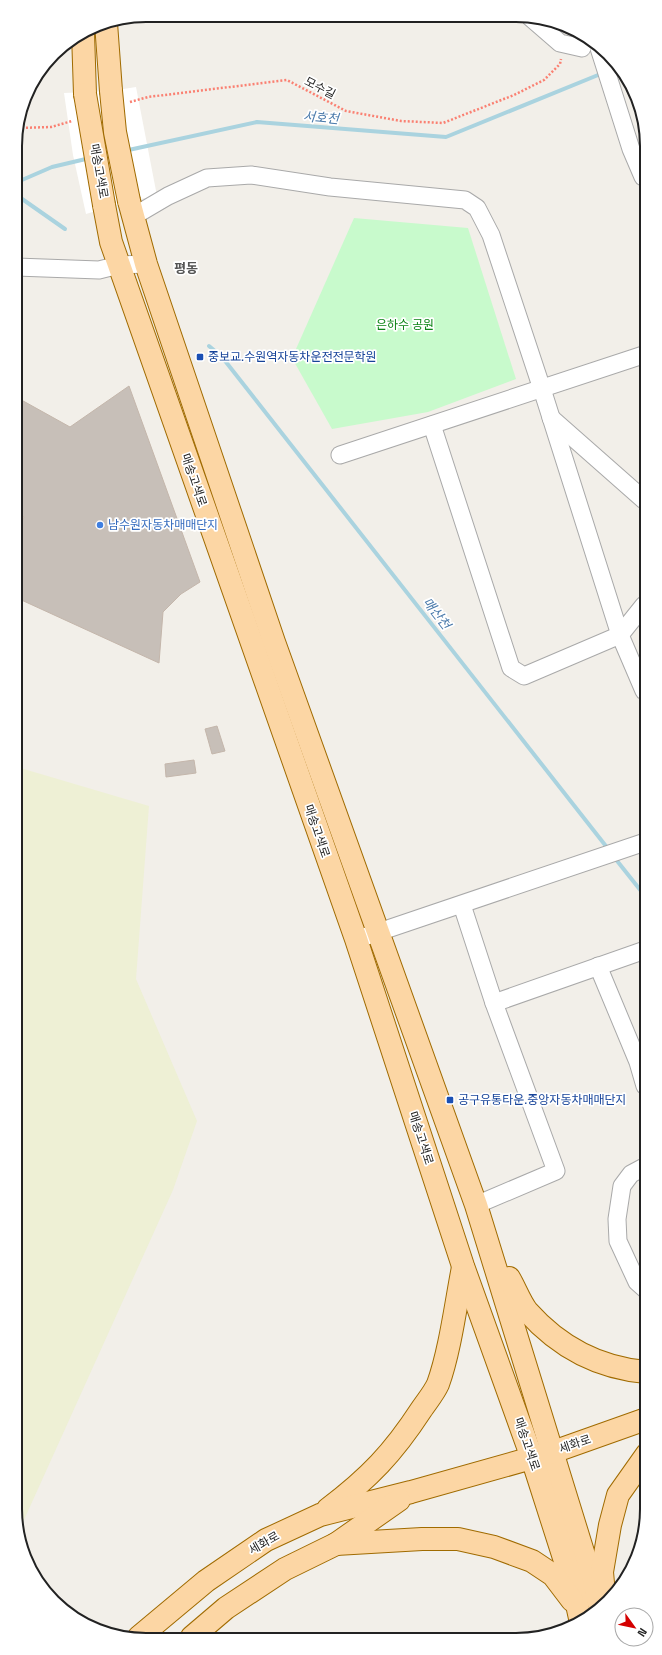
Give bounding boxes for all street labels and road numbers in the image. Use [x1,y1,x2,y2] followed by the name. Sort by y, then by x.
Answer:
[302,73,338,103] street label: 모수길
[86,142,112,200] street label: 매송고색로
[177,451,211,509] street label: 매송고색로
[300,802,334,860] street label: 매송고색로
[405,1109,437,1167] street label: 매송고색로
[510,1415,544,1473] street label: 매송고색로
[557,1431,593,1457] street label: 세화로
[246,1528,282,1558] street label: 세화로

